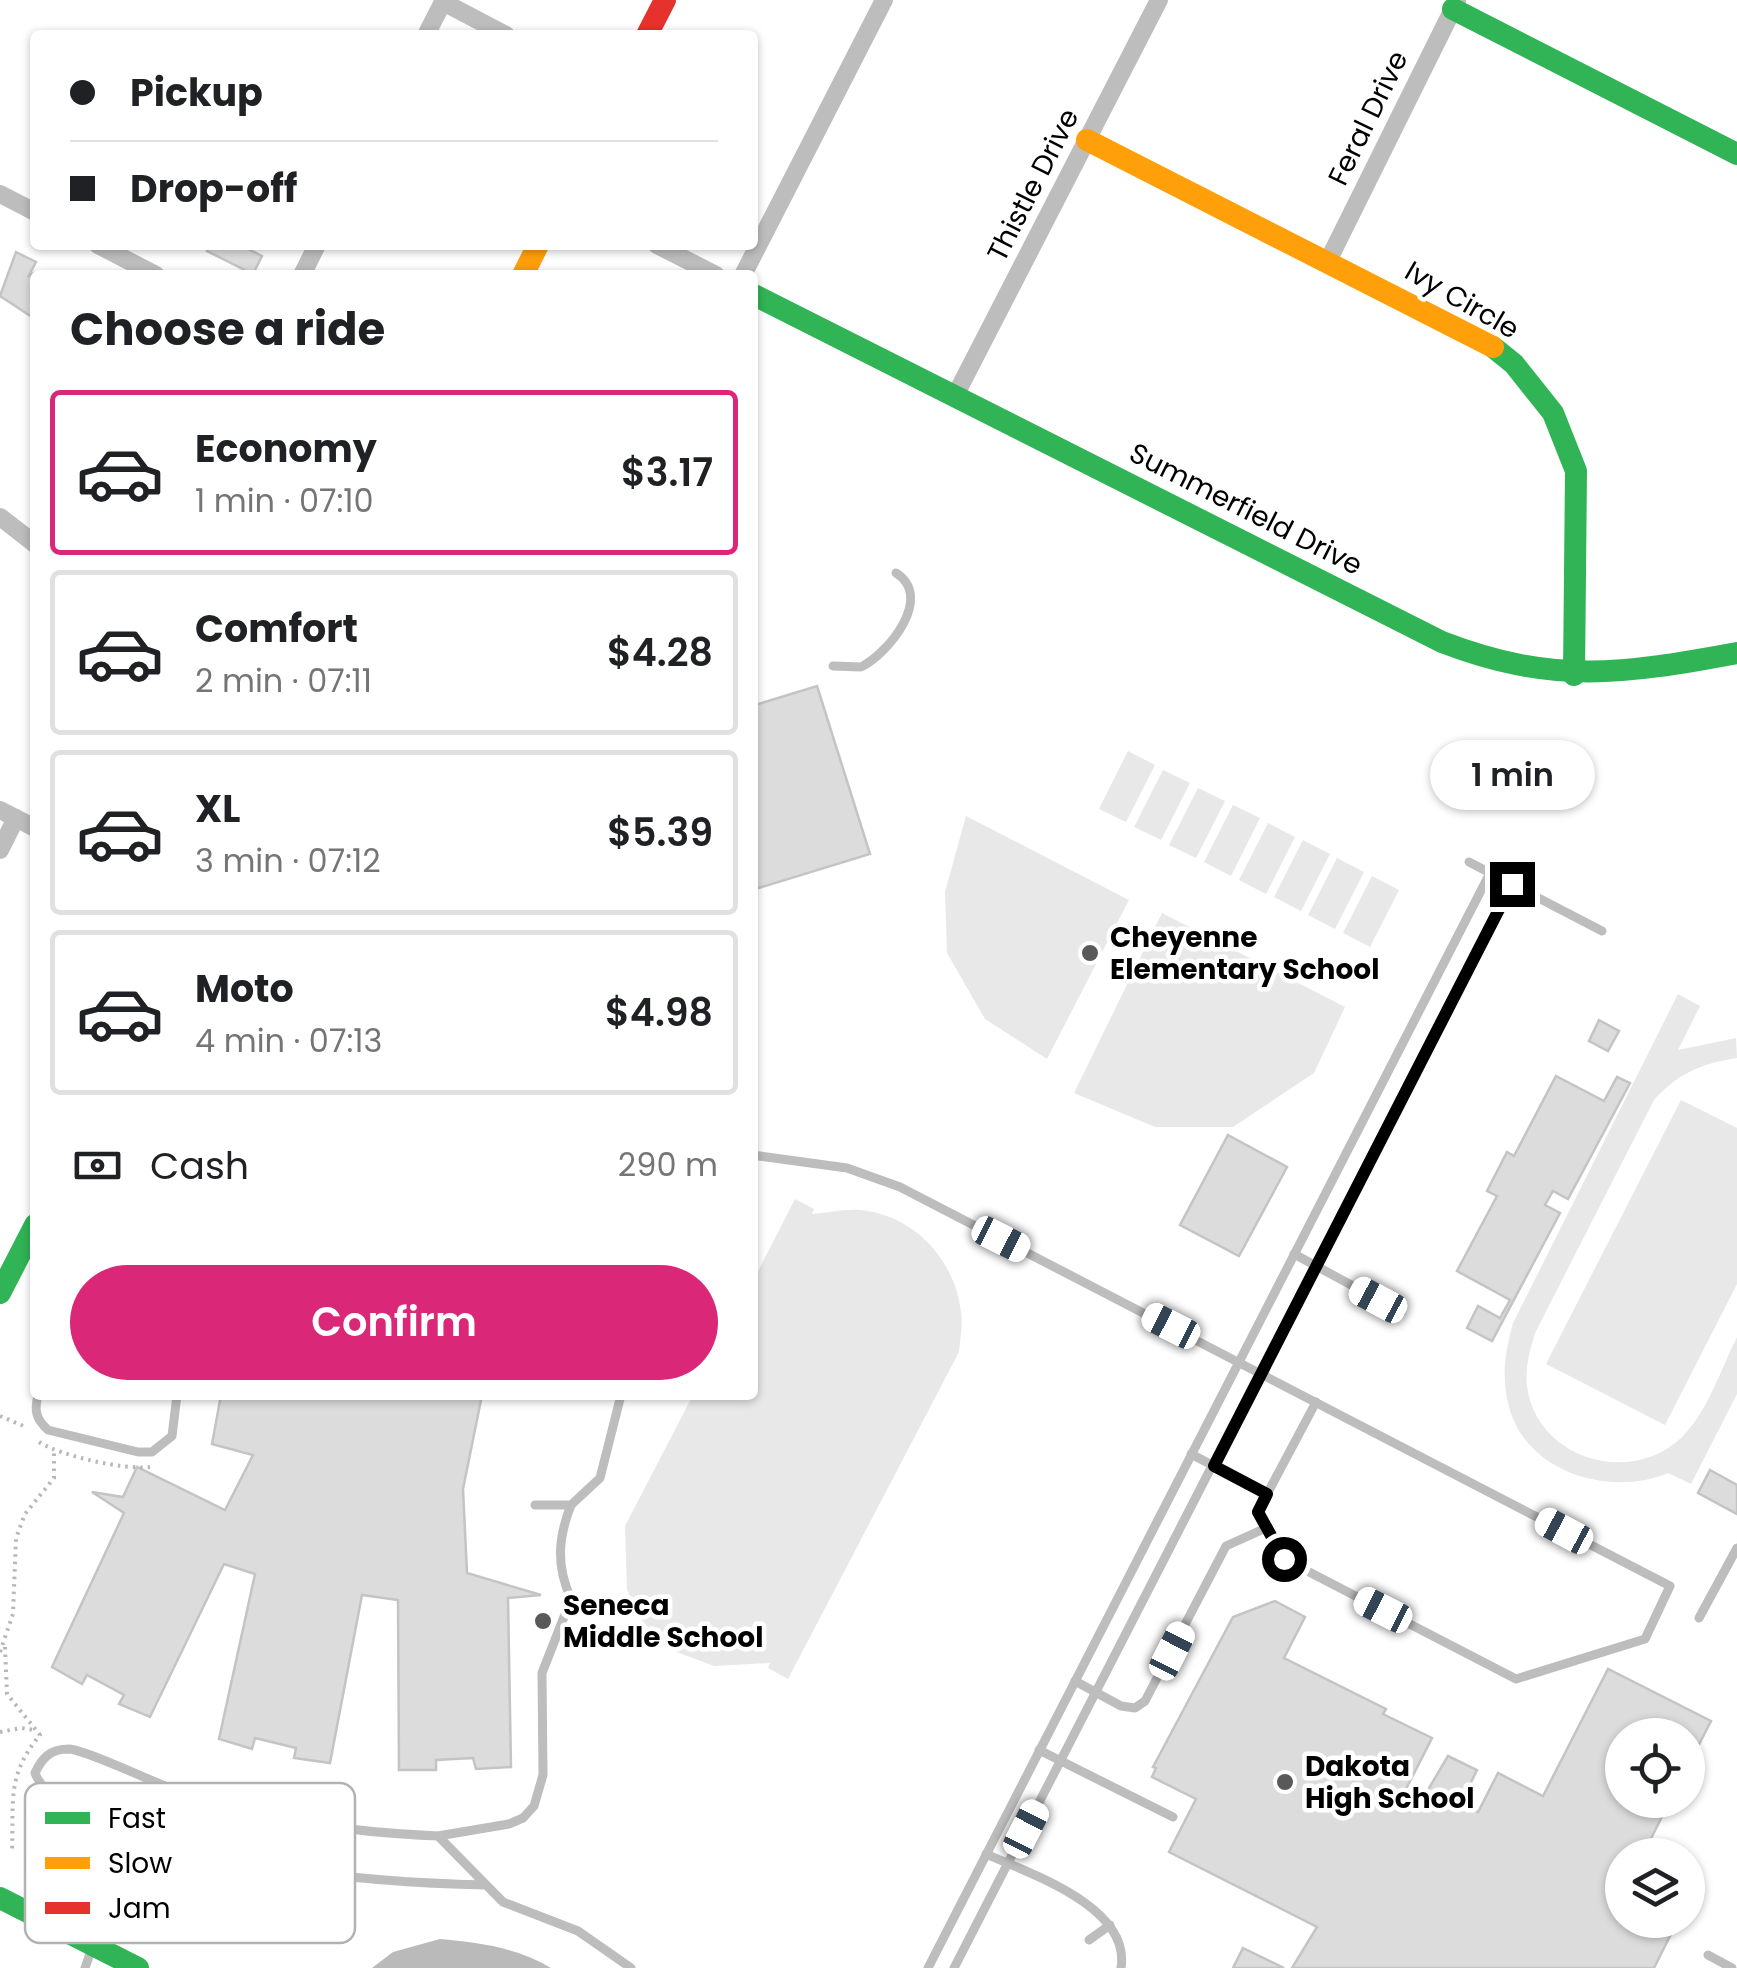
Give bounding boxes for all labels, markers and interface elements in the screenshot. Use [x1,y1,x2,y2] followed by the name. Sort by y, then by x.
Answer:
[1319,44,1417,192] street label: Feral Drive
[130,66,263,119] text: Pickup
[978,102,1088,268] street label: Thistle Drive
[130,162,298,215] text: Drop-off
[1398,252,1526,348] street label: Ivy Circle
[70,298,385,361] text: Choose a ride
[195,422,377,475] text: Economy
[75,428,165,518] icon: car
[1123,433,1369,585] street label: Summerfield Drive
[621,446,713,499] text: $3.17
[195,478,374,523] text: 1 min · 07:10
[195,602,358,655] text: Comfort
[75,608,165,698] icon: car
[607,626,713,679] text: $4.28
[195,658,372,703] text: 2 min · 07:11
[1430,739,1594,809] callout: 1 min
[1471,752,1554,797] text: 1 min
[195,782,240,835] text: XL
[75,788,165,878] icon: car
[607,806,713,859] text: $5.39
[195,838,381,883] text: 3 min · 07:12
[1490,862,1535,907] route end
[1110,918,1379,989] place label: Cheyenne Elementary School
[1079,942,1101,964] marker: Cheyenne Elementary School
[195,962,294,1015] text: Moto
[75,968,165,1058] icon: car
[605,986,713,1039] text: $4.98
[195,1018,382,1063] text: 4 min · 07:13
[70,1138,125,1193] icon: cash
[150,1139,249,1192] text: Cash
[618,1142,718,1187] text: 290 m
[967,1212,1035,1266] car
[70,1265,718,1380] button: Confirm
[1344,1273,1412,1327] car
[1137,1299,1205,1353] car
[1530,1504,1598,1558] car
[1262,1537,1307,1582] route start
[1349,1583,1417,1637] car
[563,1586,763,1657] place label: Seneca Middle School
[532,1610,554,1632] marker: Seneca Middle School
[1145,1617,1199,1685] car
[1605,1718,1705,1938] map controls
[1605,1718,1705,1818] button: locate
[1305,1747,1475,1818] place label: Dakota High School
[1274,1771,1296,1793] marker: Dakota High School
[25,1783,355,1943] legend
[999,1795,1053,1863] car
[108,1799,166,1838] text: Fast
[1605,1838,1705,1938] button: layers
[108,1844,172,1883] text: Slow
[108,1889,171,1928] text: Jam

